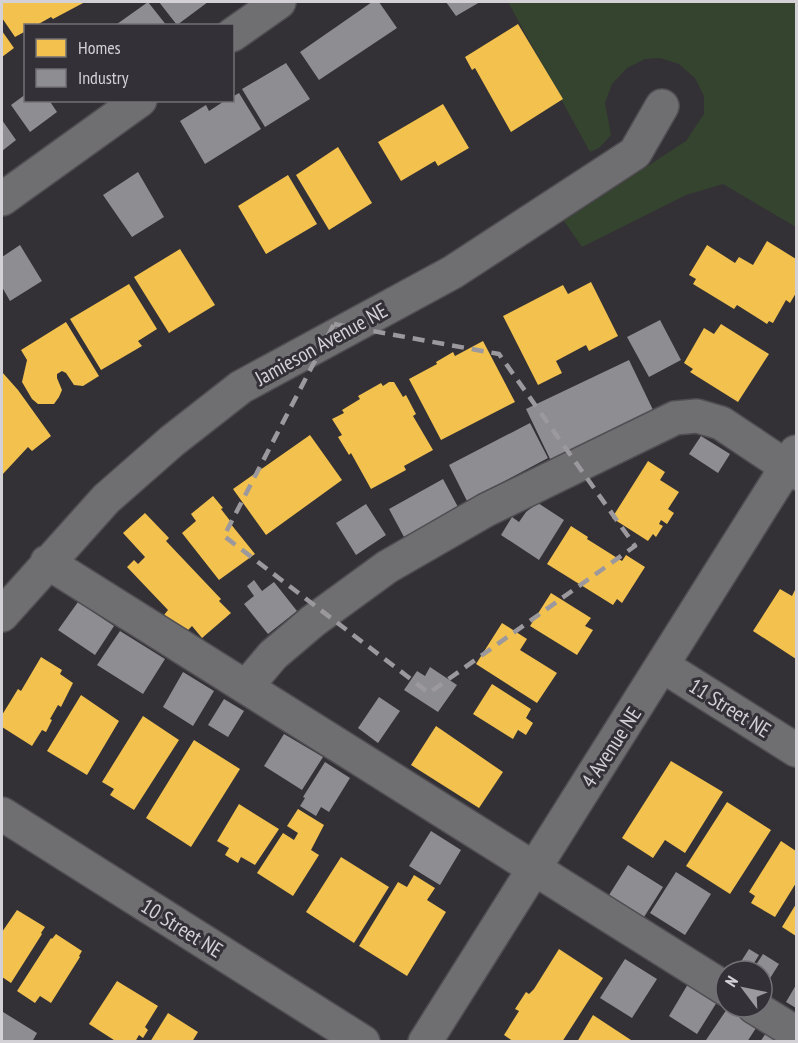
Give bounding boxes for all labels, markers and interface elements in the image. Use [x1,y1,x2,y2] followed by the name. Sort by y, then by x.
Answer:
[24,24,234,102] legend
[78,36,121,59] text: Homes
[78,66,129,89] text: Industry
[249,296,392,392] street label: Jamieson Avenue NE
[684,672,776,744] street label: 11 Street NE
[575,701,647,793] street label: 4 Avenue NE
[136,892,228,964] street label: 10 Street NE
[714,959,774,1019] north arrow
[721,972,742,990] text: N

